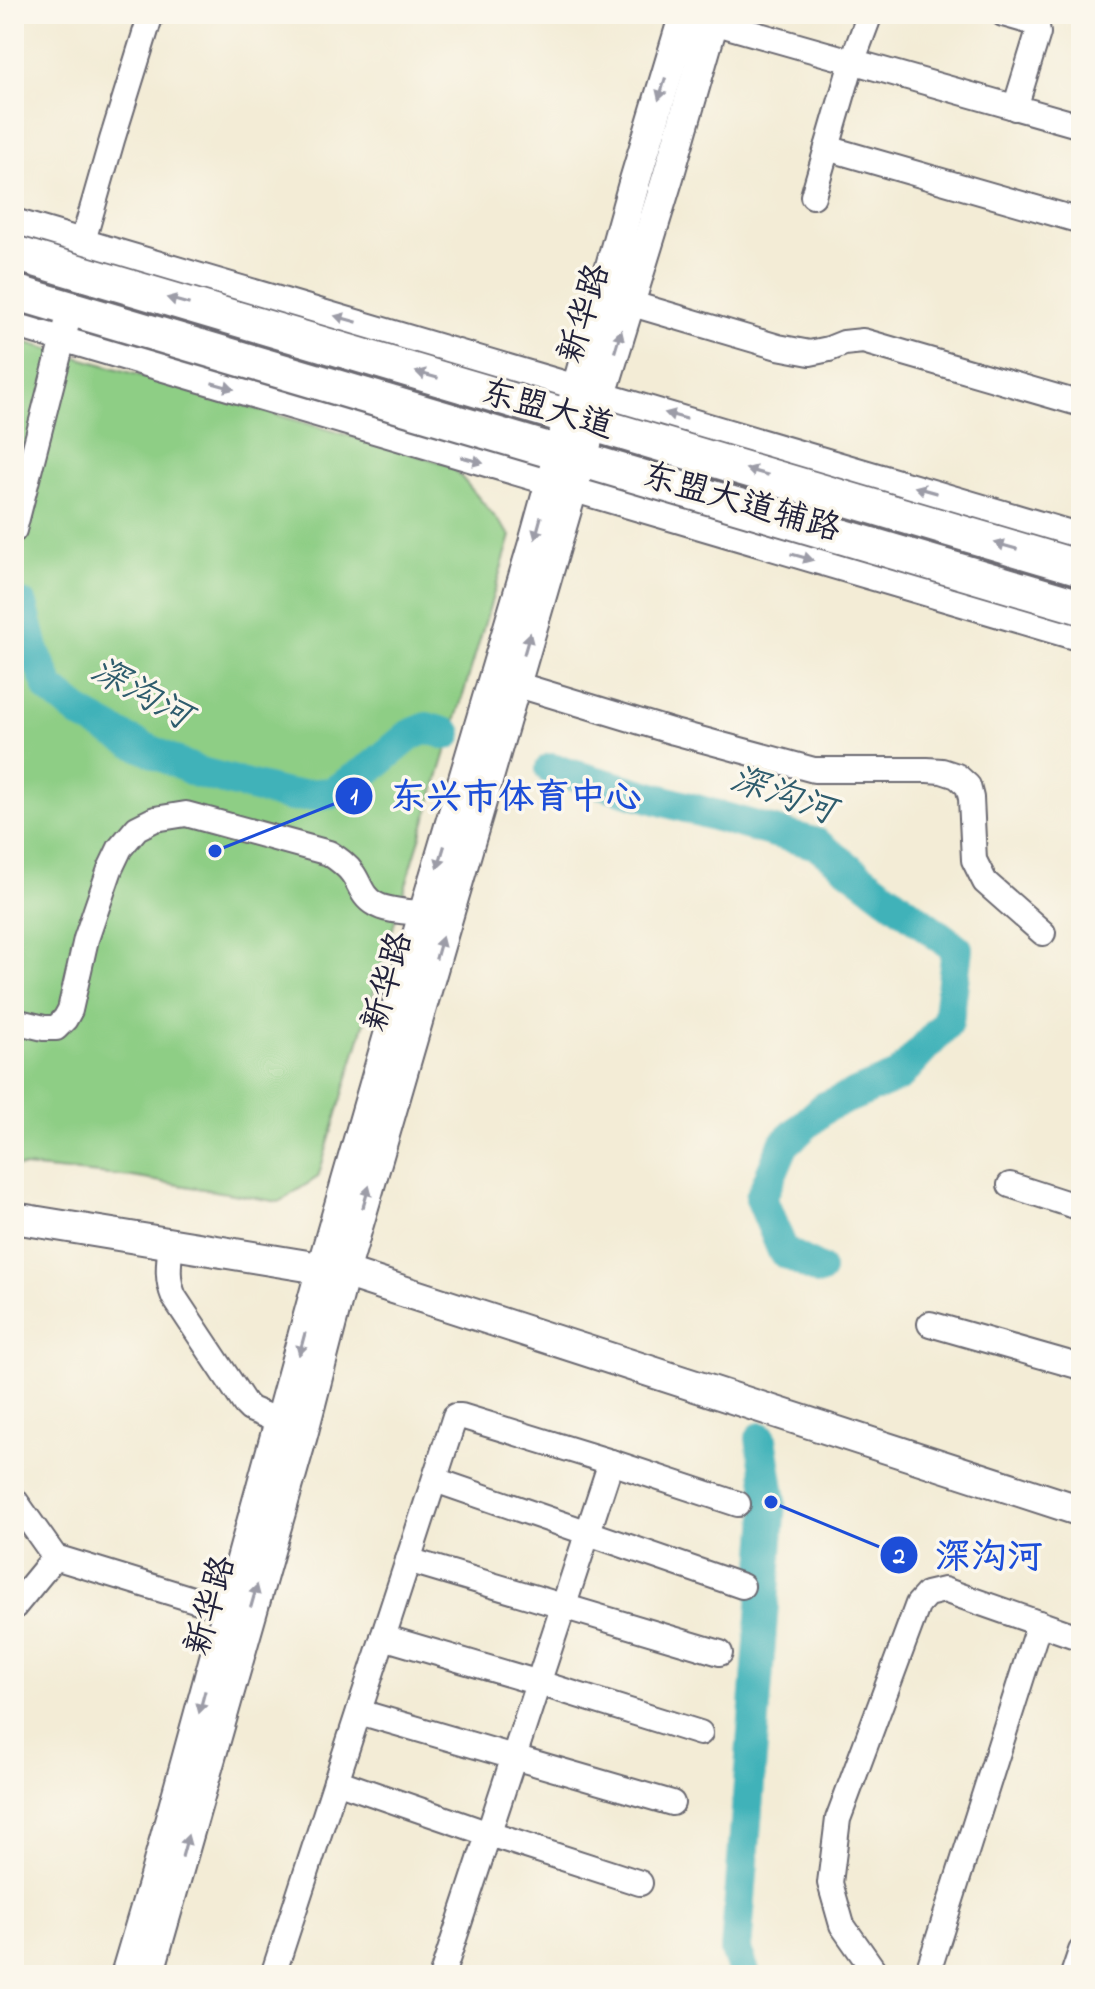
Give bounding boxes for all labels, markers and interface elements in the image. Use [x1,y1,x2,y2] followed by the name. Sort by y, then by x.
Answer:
[655,77,668,101] one-way arrow
[547,258,625,370] street label: 新华路
[165,294,189,307] one-way arrow
[334,312,358,325] one-way arrow
[612,329,625,353] one-way arrow
[414,368,438,381] one-way arrow
[475,368,619,454] street label: 东盟大道
[212,380,236,393] one-way arrow
[664,409,688,422] one-way arrow
[636,452,846,556] street label: 东盟大道辅路
[461,454,485,467] one-way arrow
[744,465,768,478] one-way arrow
[913,483,937,496] one-way arrow
[532,515,544,540] one-way arrow
[994,539,1018,552] one-way arrow
[791,551,815,564] one-way arrow
[521,632,534,656] one-way arrow
[80,646,204,747] water label: 深沟河
[722,754,846,841] water label: 深沟河
[334,766,658,826] callout: 东兴市体育中心
[390,773,642,826] text: 东兴市体育中心
[350,781,358,816] text: 1
[434,846,447,870] one-way arrow
[351,926,427,1038] street label: 新华路
[433,935,445,960] one-way arrow
[360,1185,373,1209] one-way arrow
[295,1332,308,1356] one-way arrow
[879,1525,1059,1585] callout: 深沟河
[935,1533,1043,1586] text: 深沟河
[892,1540,905,1575] text: 2
[174,1550,250,1662] street label: 新华路
[248,1583,261,1607] one-way arrow
[196,1690,208,1715] one-way arrow
[179,1834,192,1858] one-way arrow

